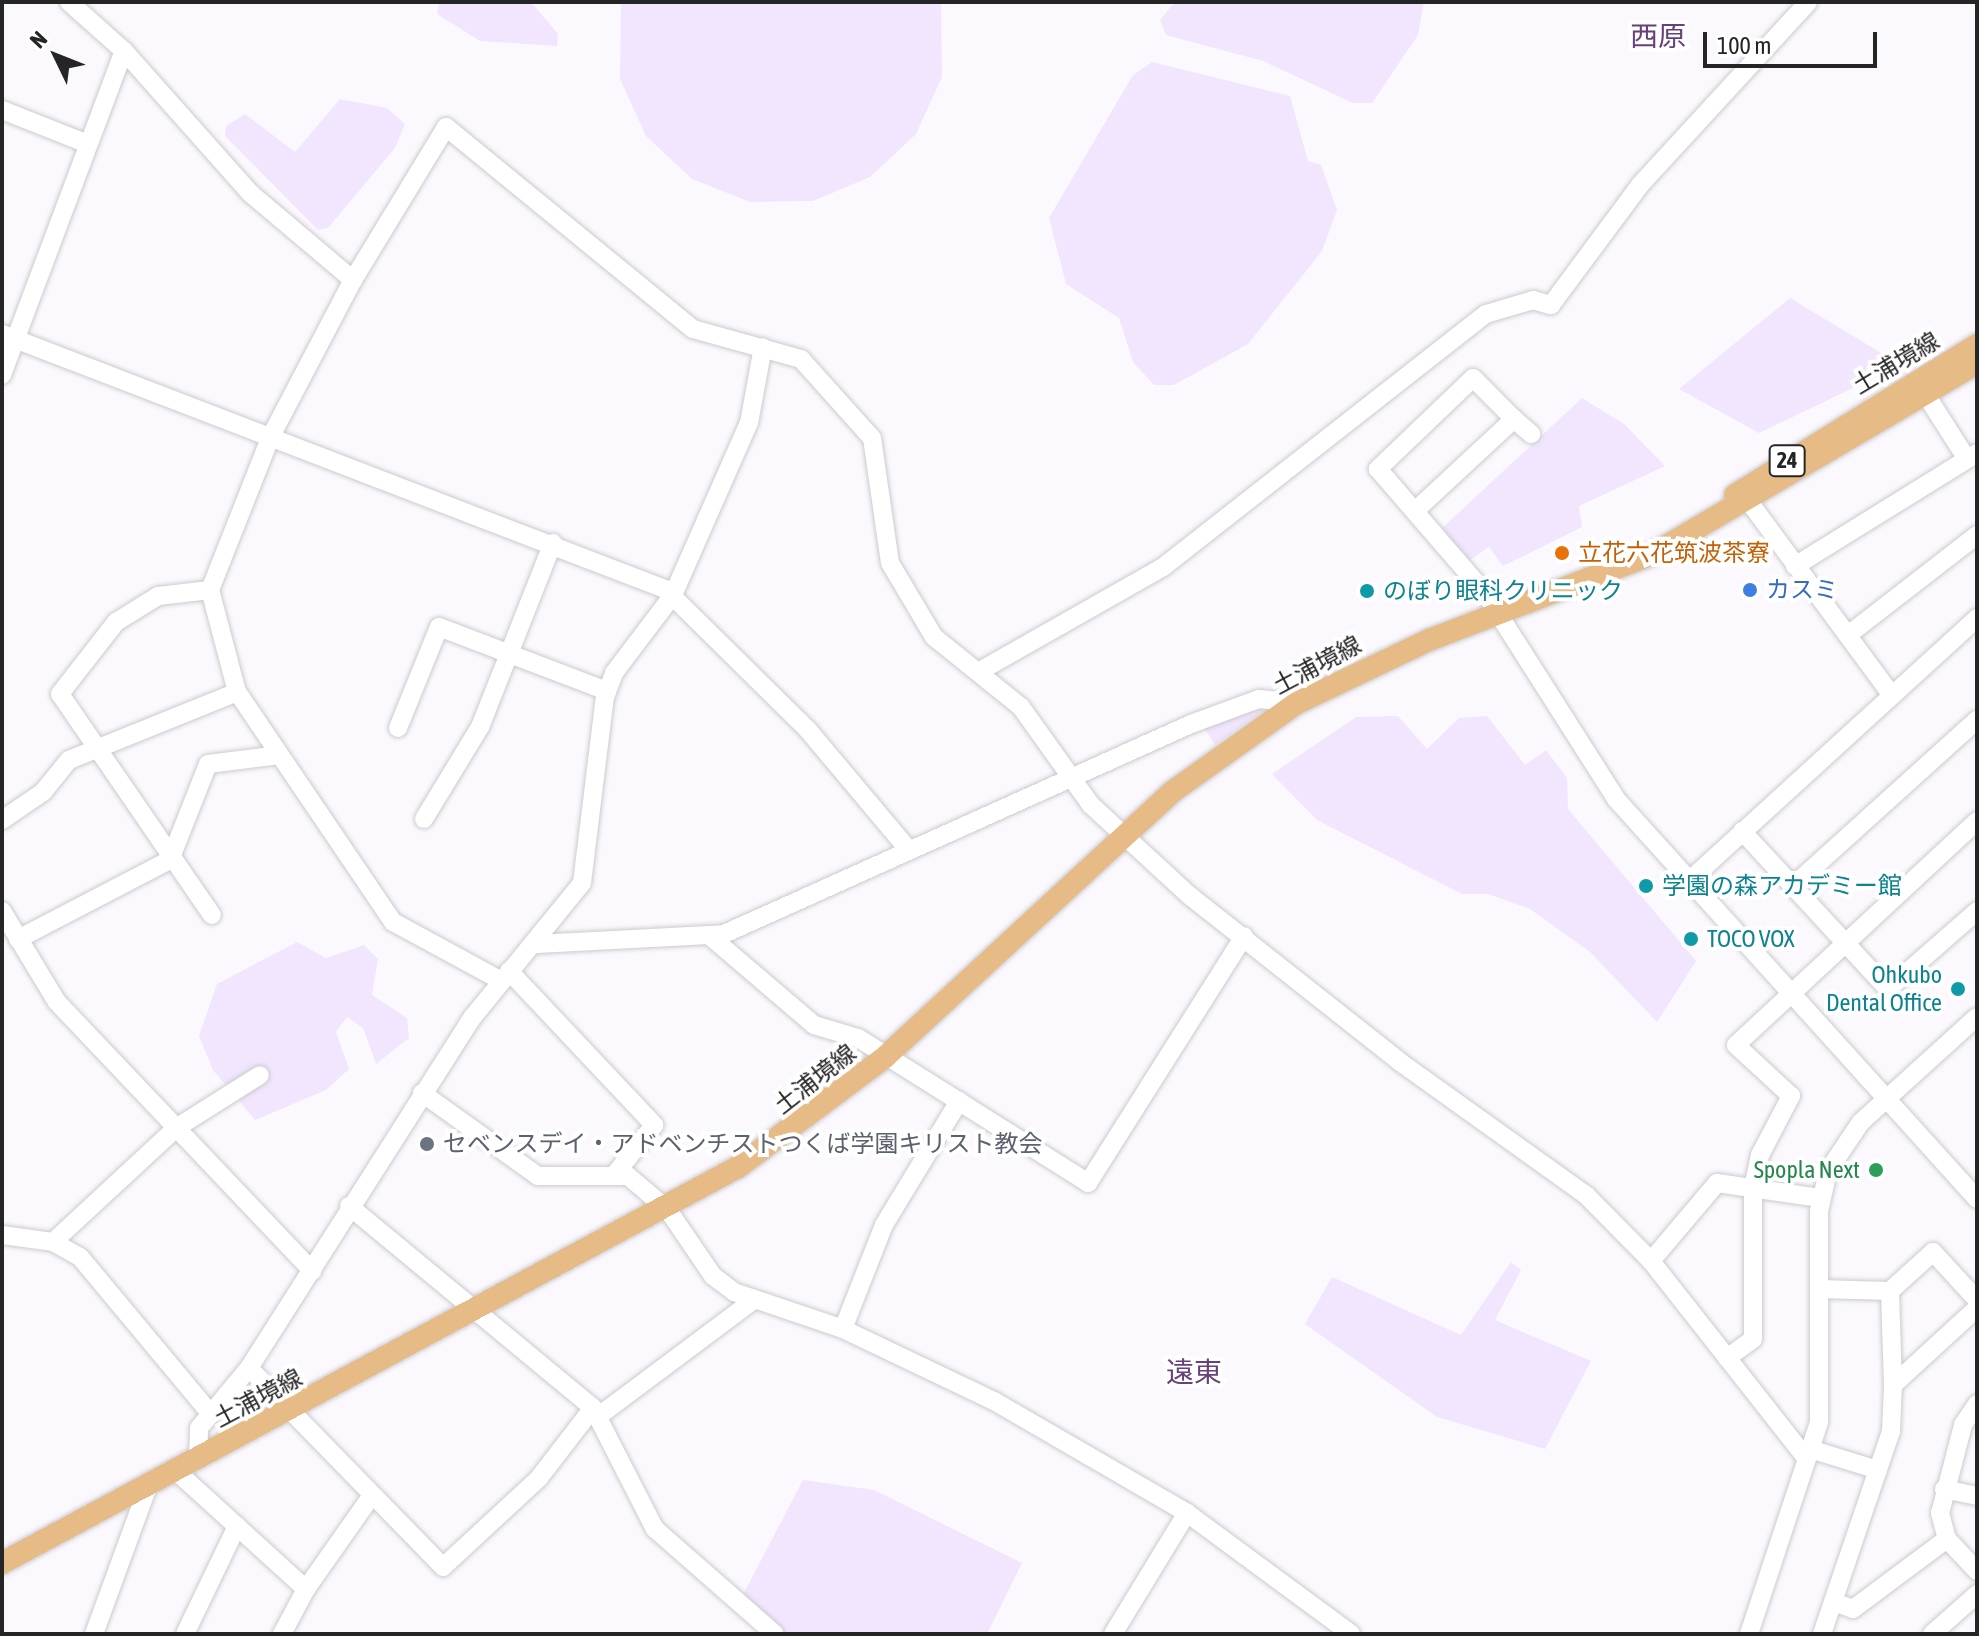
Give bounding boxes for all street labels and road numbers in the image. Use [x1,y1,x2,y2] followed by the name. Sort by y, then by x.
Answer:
[1847,326,1945,400] street label: 土浦境線
[1767,443,1807,479] road number: 24
[1268,630,1366,700] street label: 土浦境線
[768,1038,862,1120] street label: 土浦境線
[209,1363,307,1433] street label: 土浦境線

